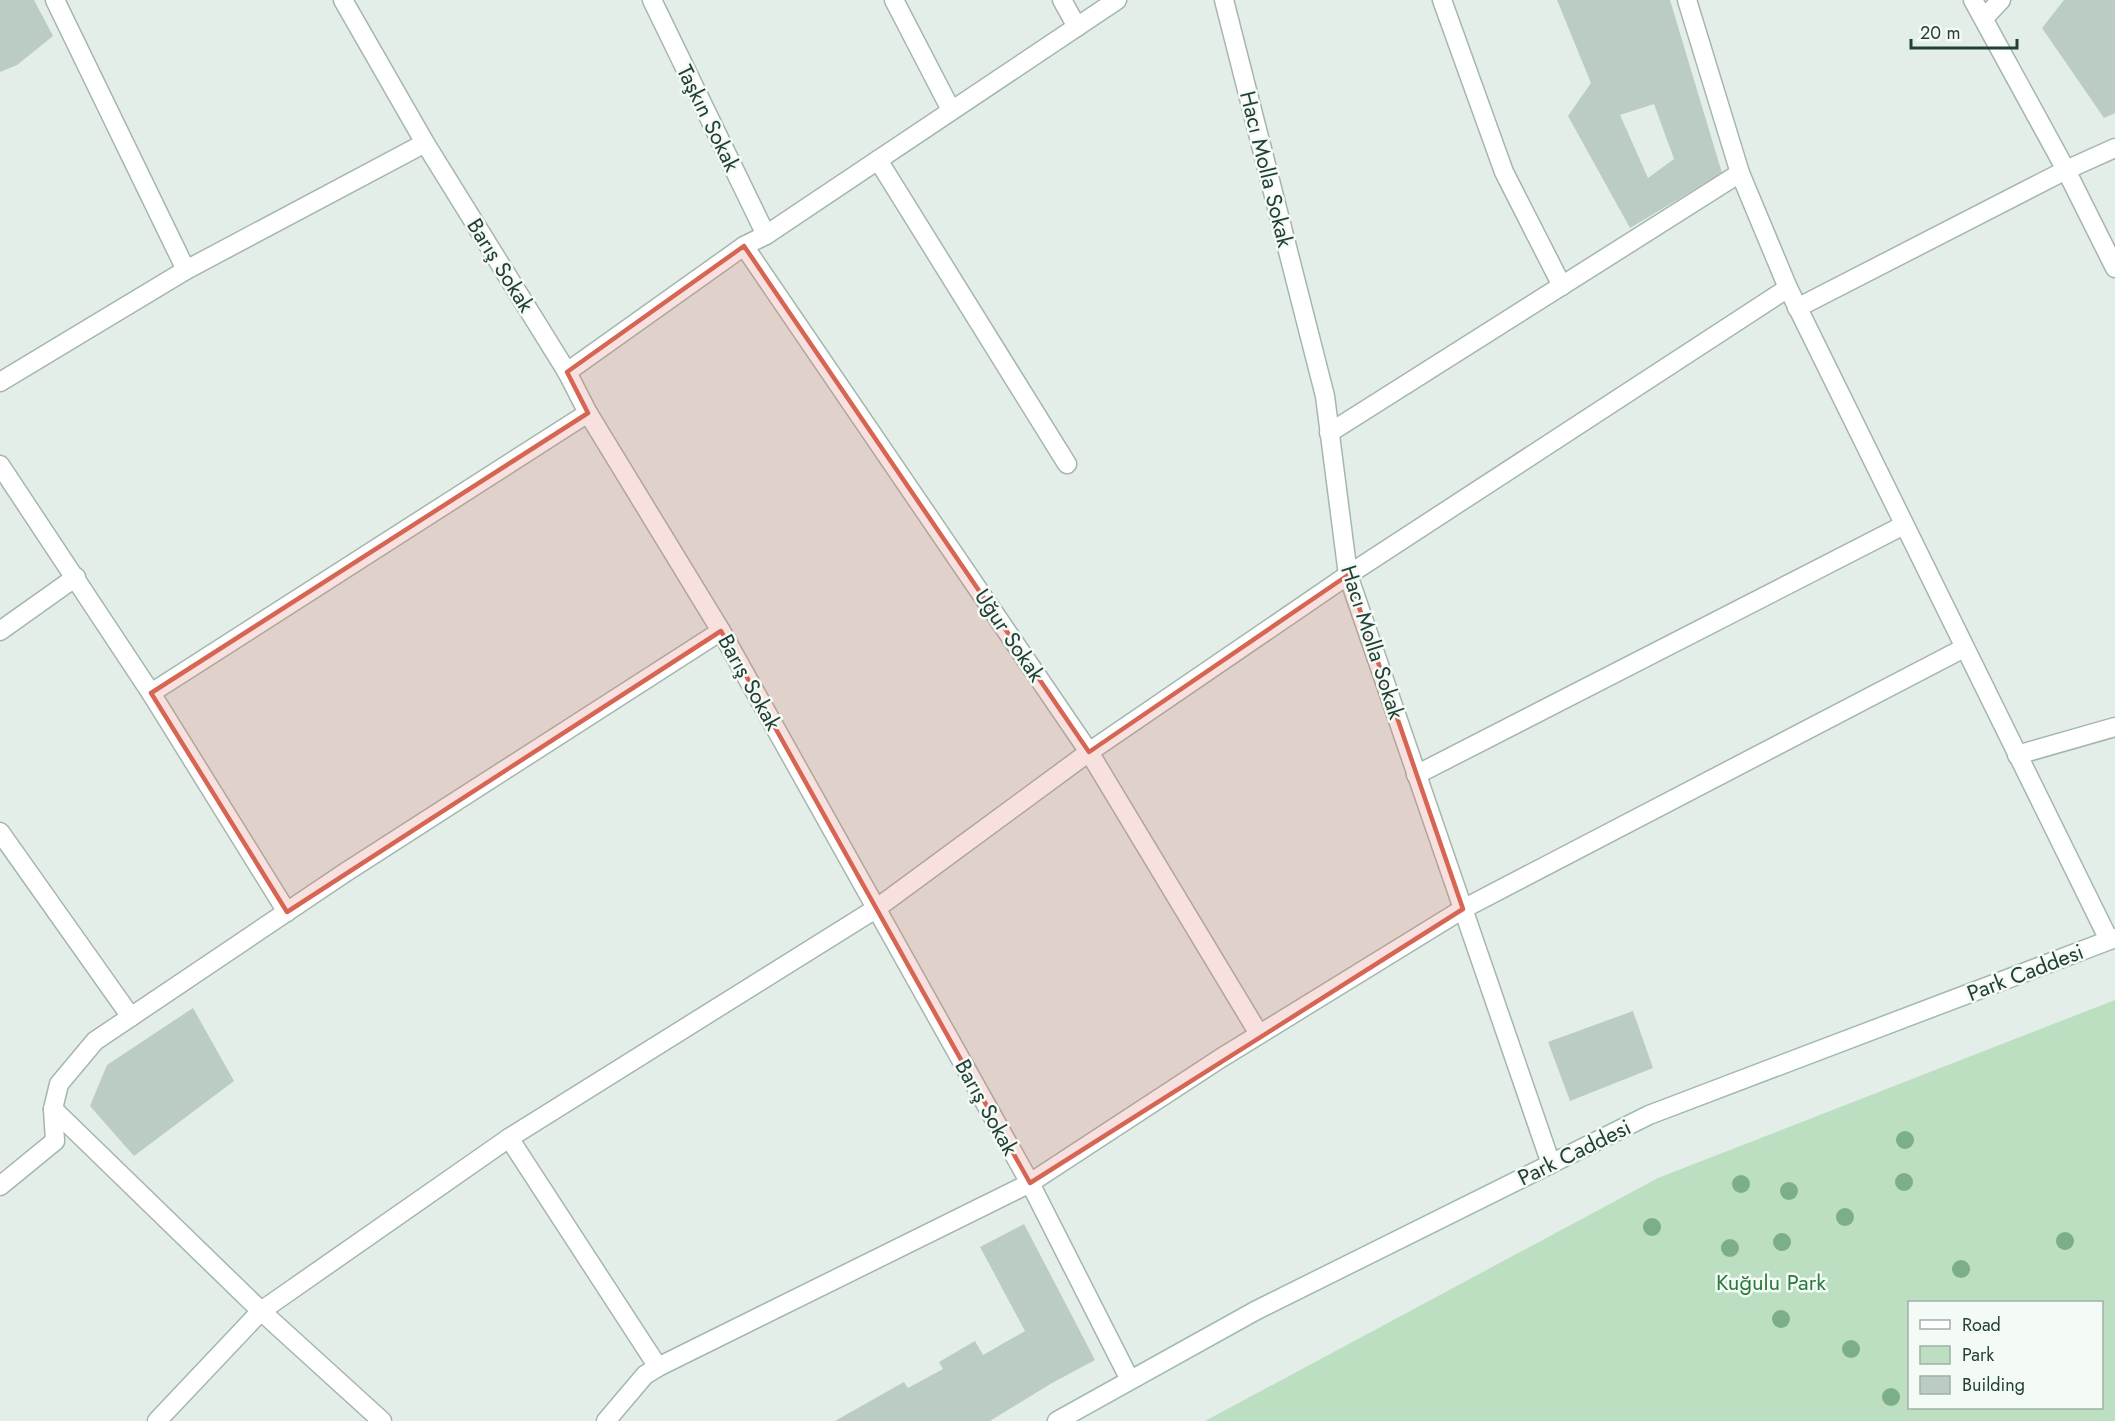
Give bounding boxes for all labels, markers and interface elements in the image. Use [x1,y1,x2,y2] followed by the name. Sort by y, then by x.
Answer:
[1911,12,2018,50] scale bar
[1920,20,1960,46] text: 20 m
[669,59,749,177] street label: Taşkın Sokak
[1232,87,1302,251] street label: Hacı Molla Sokak
[459,212,543,319] street label: Barış Sokak
[1333,561,1413,723] street label: Hacı Molla Sokak
[967,582,1053,688] street label: Uğur Sokak
[710,628,790,736] street label: Barış Sokak
[1962,935,2088,1009] street label: Park Caddesi
[947,1053,1027,1161] street label: Barış Sokak
[1512,1111,1636,1193] street label: Park Caddesi
[1716,1266,1826,1298] park label: Kuğulu Park
[1908,1301,2103,1409] legend
[1962,1312,2001,1338] text: Road
[1962,1342,1994,1368] text: Park
[1962,1372,2025,1398] text: Building

